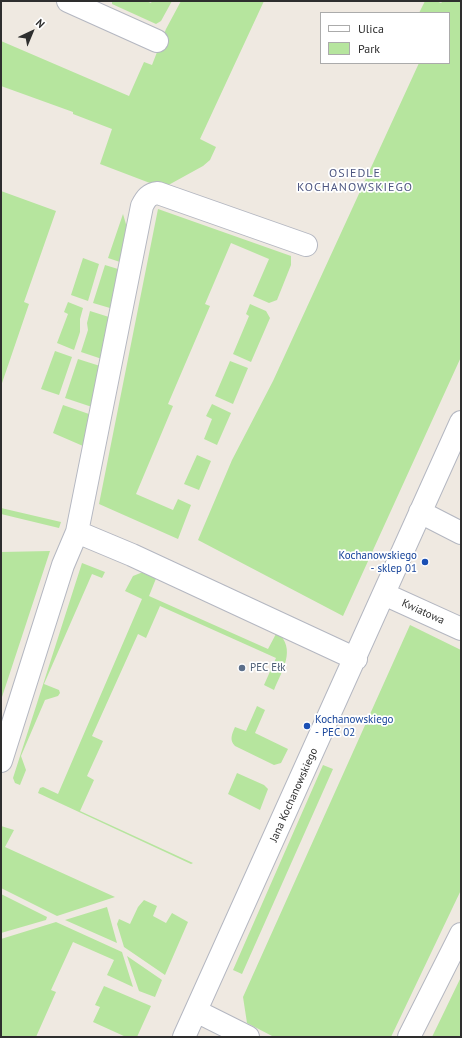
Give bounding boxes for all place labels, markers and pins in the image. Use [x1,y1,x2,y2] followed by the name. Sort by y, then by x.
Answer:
[338,549,417,575] place label: Kochanowskiego - sklep 01
[420,557,430,567] marker: Kochanowskiego - sklep 01
[250,661,286,675] place label: PEC Ełk
[237,663,247,673] marker: PEC Ełk
[315,713,394,739] place label: Kochanowskiego - PEC 02
[302,721,312,731] marker: Kochanowskiego - PEC 02

